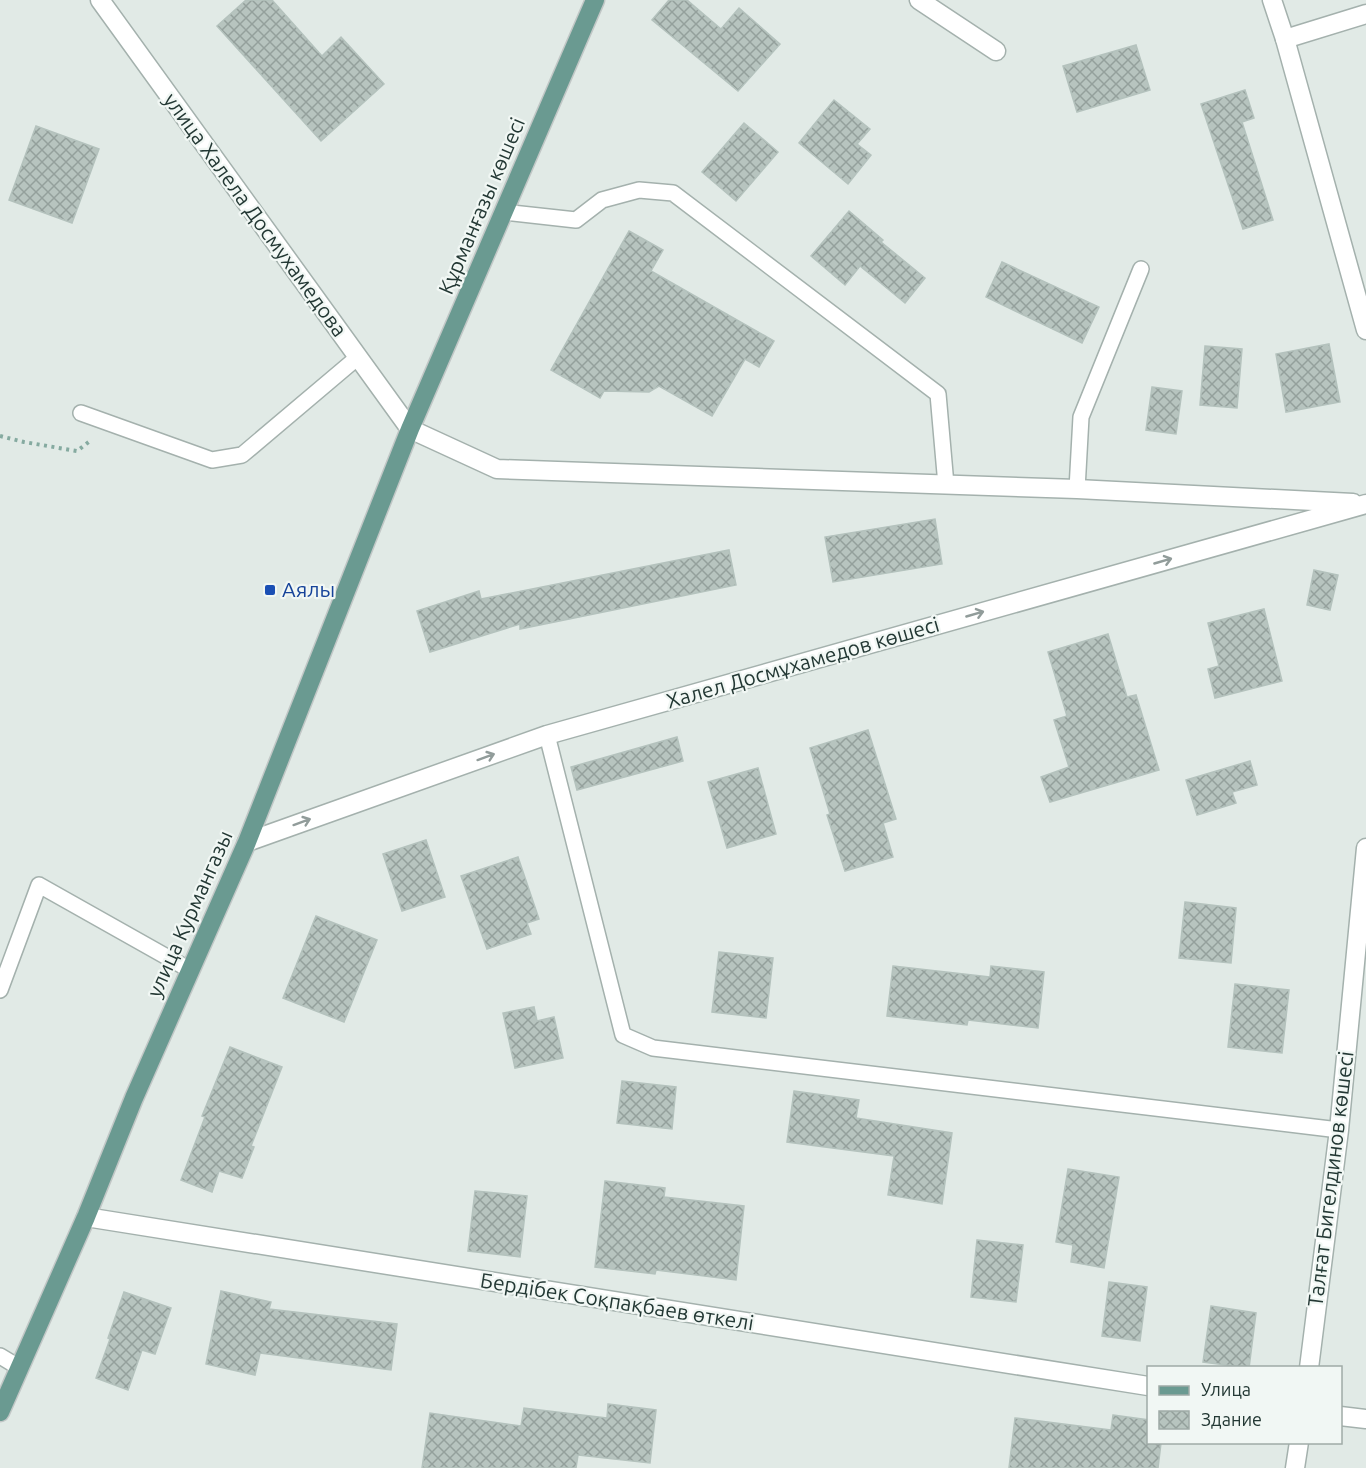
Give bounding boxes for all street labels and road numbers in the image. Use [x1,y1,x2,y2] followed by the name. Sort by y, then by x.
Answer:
[159,88,352,341] street label: улица Халела Досмухамедова
[433,114,529,298] street label: Құрманғазы көшесі
[664,612,942,713] street label: Халел Досмұхамедов көшесі
[142,827,237,1001] street label: улица Курмангазы
[1302,1050,1358,1308] street label: Талғат Бигелдинов көшесі
[479,1268,756,1334] street label: Бердібек Соқпақбаев өткелі

